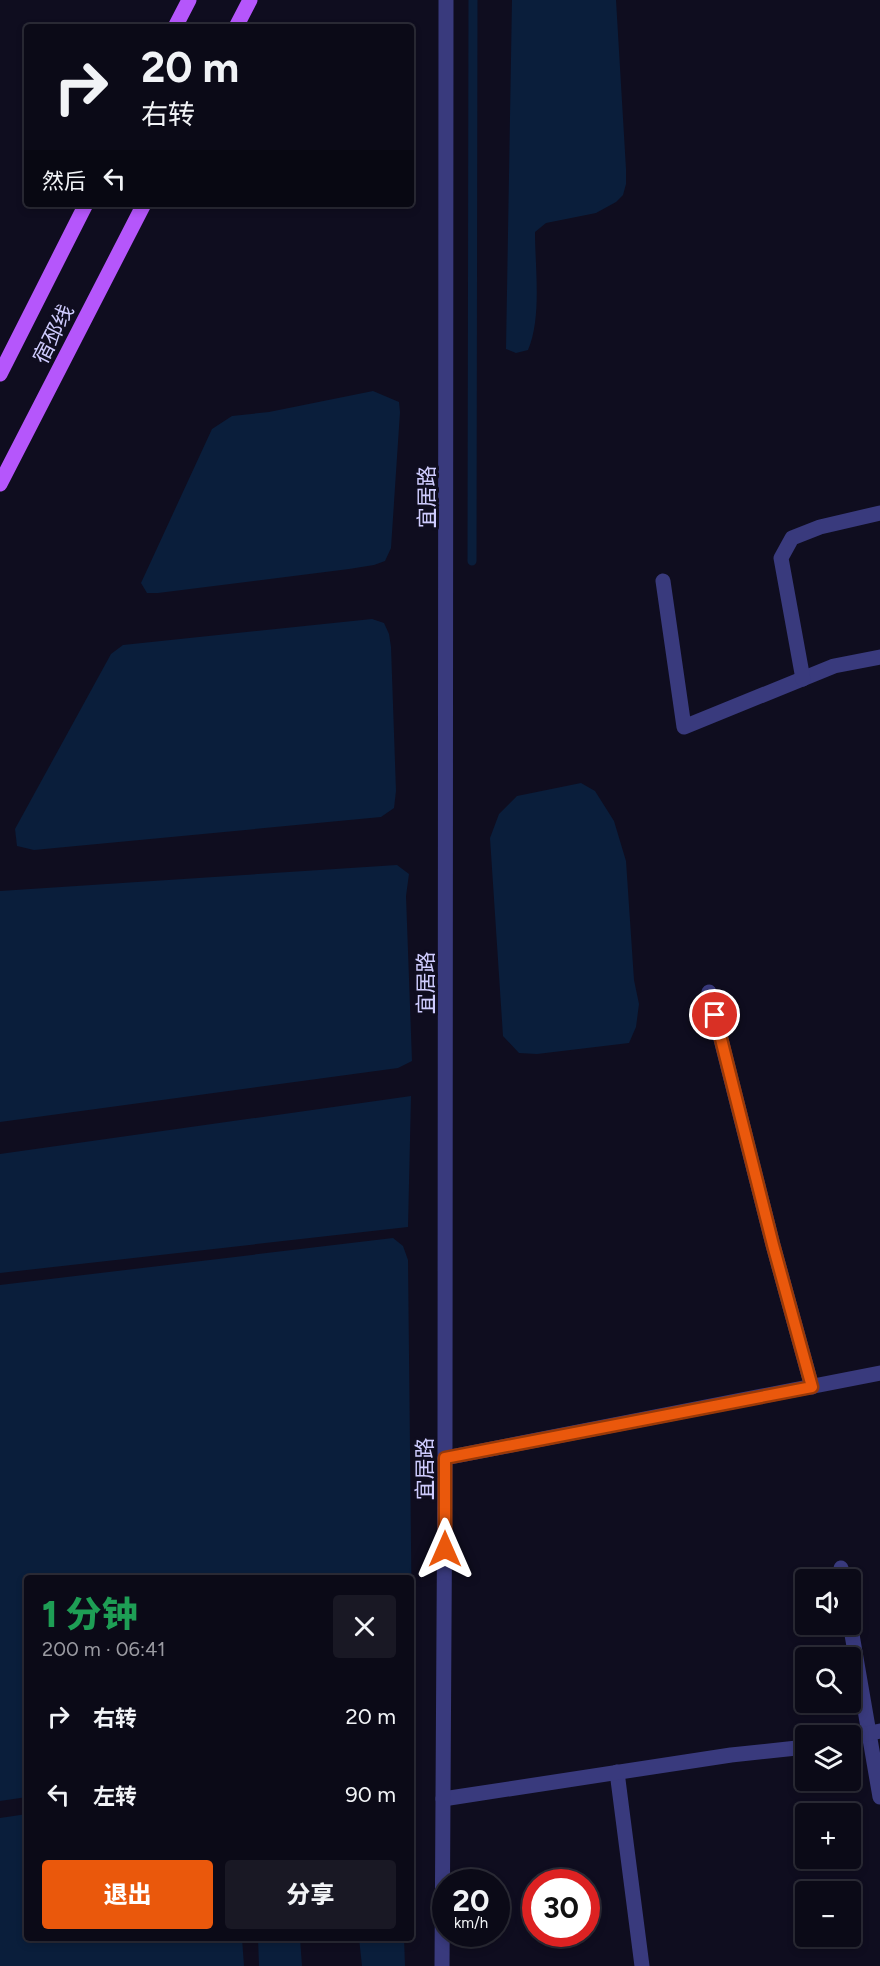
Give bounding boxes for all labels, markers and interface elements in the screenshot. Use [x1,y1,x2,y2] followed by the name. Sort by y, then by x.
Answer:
[141,42,239,93] text: 20 m
[42,48,120,126] icon: right
[141,98,195,131] text: 右转
[98,162,131,195] icon: left
[42,168,86,195] text: 然后
[28,300,78,368] street label: 宿邳线
[414,466,439,529] street label: 宜居路
[413,952,438,1015] street label: 宜居路
[689,989,740,1040] pin
[698,998,731,1031] icon: arrive
[412,1438,437,1501] street label: 宜居路
[413,1517,477,1581] position arrow
[795,1569,861,1947] map controls
[795,1569,861,1635] button: sound
[42,1593,138,1636] text: 1 分钟
[333,1595,396,1658] button: close
[42,1637,166,1661] text: 200 m · 06:41
[795,1647,861,1713] button: search
[42,1700,75,1733] icon: right
[345,1703,396,1730] text: 20 m
[93,1705,137,1732] text: 右转
[795,1725,861,1791] button: layers
[42,1778,75,1811] icon: left
[345,1781,396,1808] text: 90 m
[93,1783,137,1810] text: 左转
[795,1803,861,1869] button: +
[42,1860,213,1929] button: 退出
[225,1860,396,1929] button: 分享
[522,1869,600,1947] speed limit sign: 30
[795,1881,861,1947] button: −
[453,1882,489,1919] text: 20
[454,1914,488,1932] text: km/h

